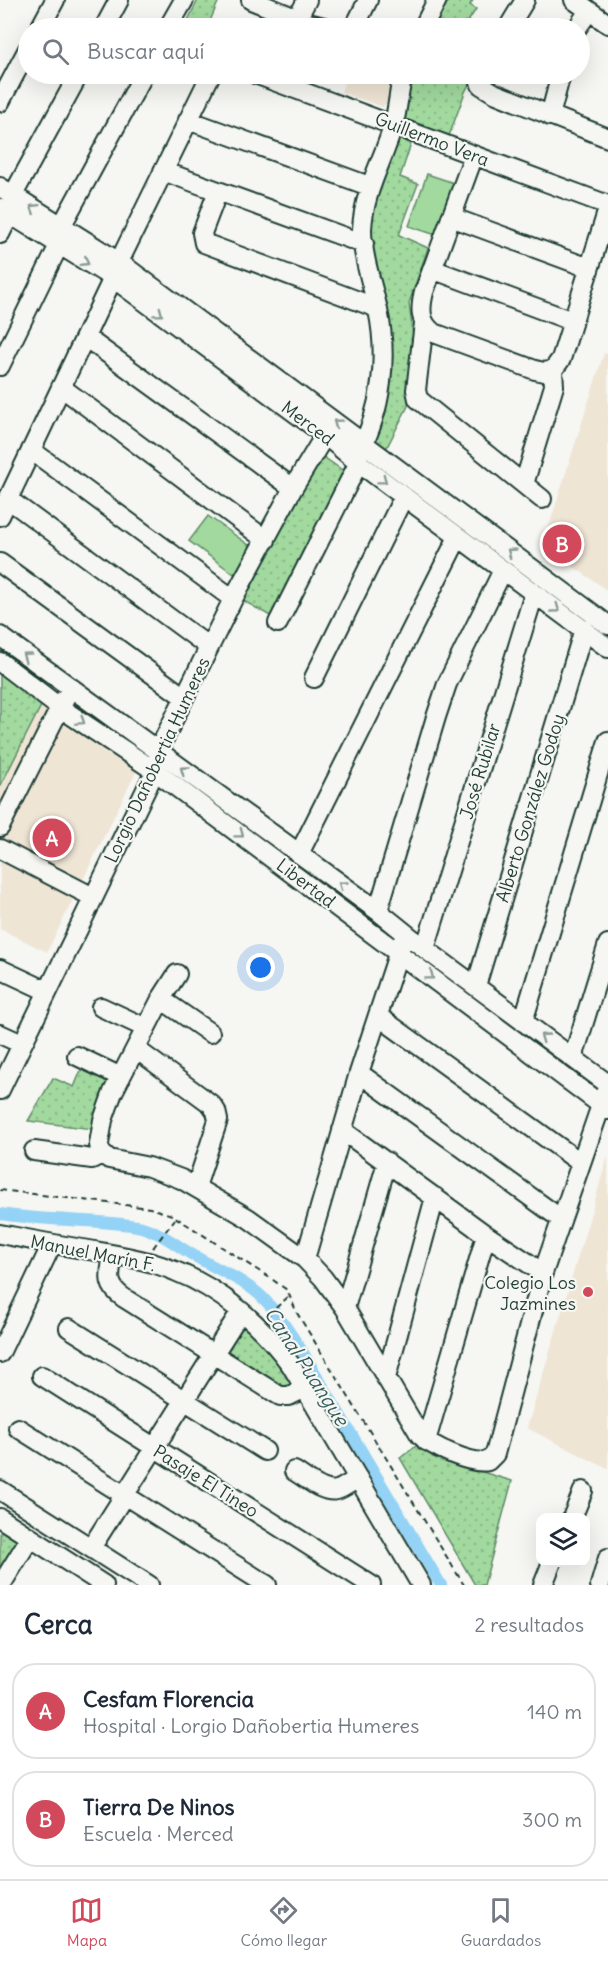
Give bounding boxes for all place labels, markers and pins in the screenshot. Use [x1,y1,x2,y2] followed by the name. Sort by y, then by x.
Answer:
[542,522,582,566] pin: B
[32,816,72,860] pin: A
[484,1271,576,1315] place label: Colegio Los Jazmines
[581,1285,595,1299] marker: Colegio Los Jazmines

